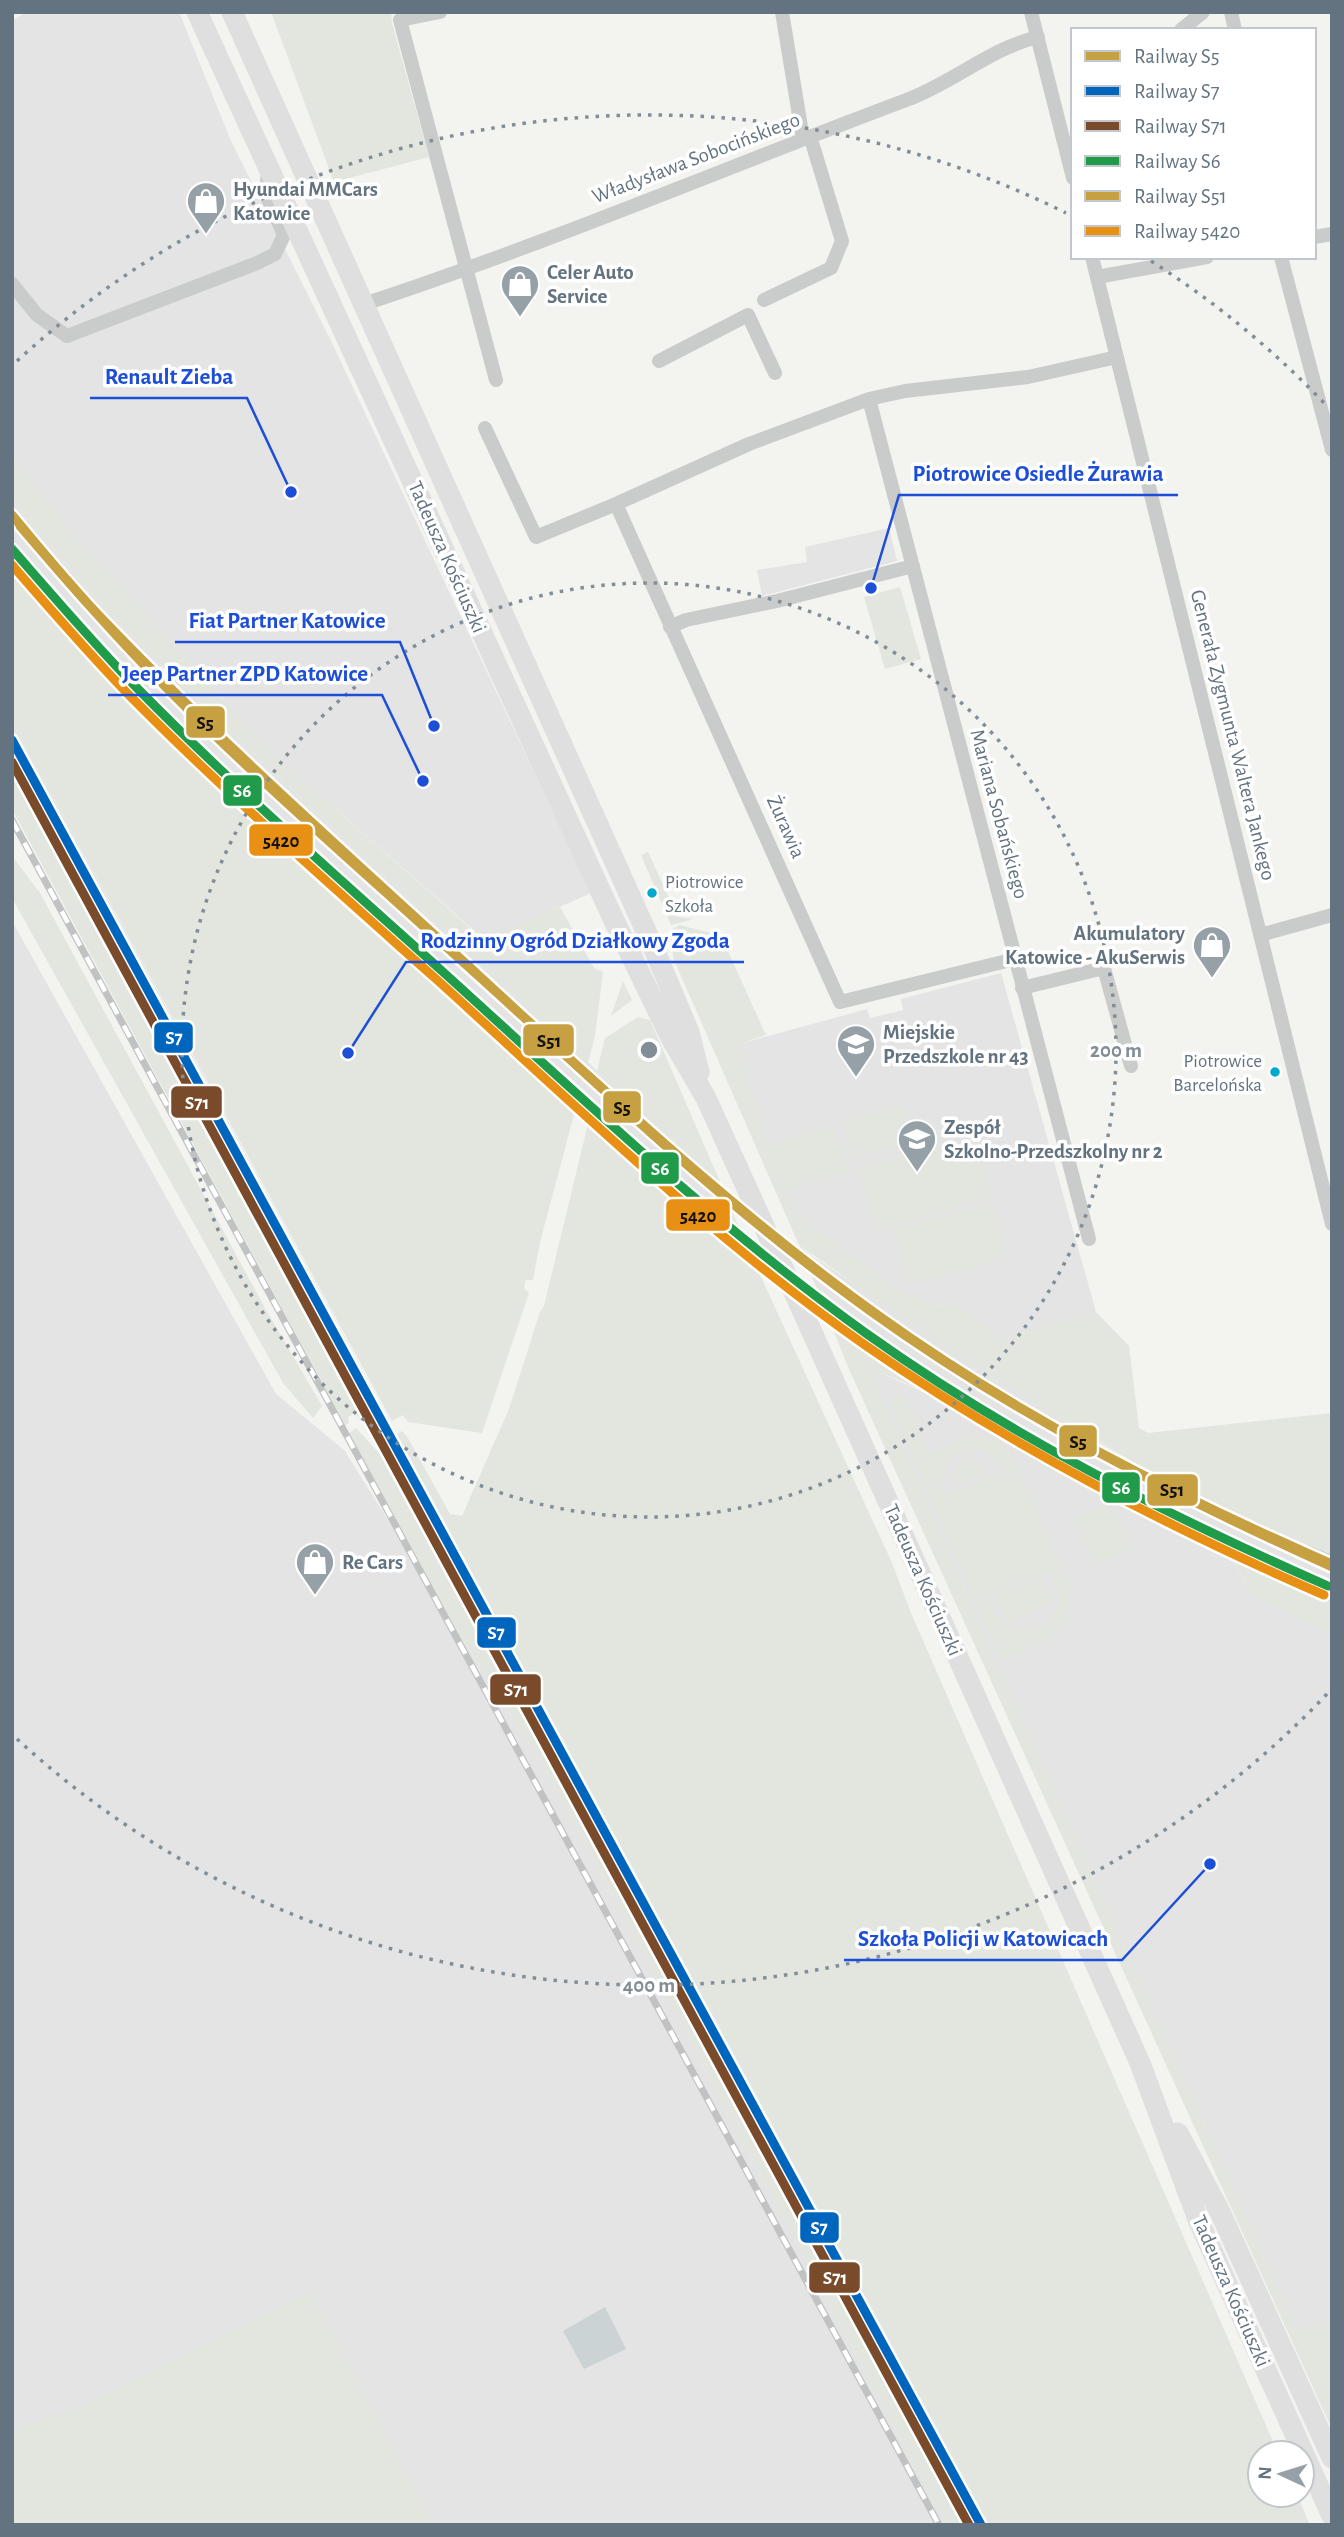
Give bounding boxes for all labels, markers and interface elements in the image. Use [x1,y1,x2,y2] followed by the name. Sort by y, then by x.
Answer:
[1071,28,1316,259] legend
[1134,46,1220,67] text: Railway S5
[1134,81,1220,102] text: Railway S7
[589,109,803,207] street label: Władysława Sobocińskiego
[1134,116,1227,137] text: Railway S71
[1134,151,1221,172] text: Railway S6
[233,179,378,224] place label: Hyundai MMCars Katowice
[185,180,227,235] shop icon: Hyundai MMCars Katowice
[1134,186,1227,207] text: Railway S51
[1134,221,1240,242] text: Railway 5420
[547,262,634,307] place label: Celer Auto Service
[499,263,541,318] shop icon: Celer Auto Service
[90,354,247,398] callout: Renault Zieba
[105,366,233,389] text: Renault Zieba
[899,451,1178,495] callout: Piotrowice Osiedle Żurawia
[912,460,1164,486] text: Piotrowice Osiedle Żurawia
[404,478,490,636] street label: Tadeusza Kościuszki
[1187,588,1279,882] street label: Generała Zygmunta Waltera Jankego
[175,598,400,642] callout: Fiat Partner Katowice
[188,610,386,633] text: Fiat Partner Katowice
[108,651,382,695] callout: Jeep Partner ZPD Katowice
[122,663,368,686] text: Jeep Partner ZPD Katowice
[185,705,226,739] line badge: S5
[196,714,214,733] text: S5
[966,727,1032,901] street label: Mariana Sobańskiego
[222,774,263,807] line badge: S6
[233,782,251,801] text: S6
[763,792,810,862] street label: Żurawia
[248,823,314,857] line badge: 5420
[263,832,299,851] text: 5420
[665,873,744,916] place label: Piotrowice Szkoła
[645,886,659,900] marker: Piotrowice Szkoła
[406,918,744,962] callout: Rodzinny Ogród Działkowy Zgoda
[1005,923,1186,968] place label: Akumulatory Katowice - AkuSerwis
[1191,924,1233,979] shop icon: Akumulatory Katowice - AkuSerwis
[420,930,730,953] text: Rodzinny Ogród Działkowy Zgoda
[153,1021,194,1054] line badge: S7
[883,1022,1029,1067] place label: Miejskie Przedszkole nr 43
[522,1023,575,1057] line badge: S51
[835,1023,877,1078] school or university icon: Miejskie Przedszkole nr 43
[165,1029,183,1048] text: S7
[537,1032,561,1051] text: S51
[637,1038,661,1062] centre of rings
[1090,1040,1142,1061] text: 200 m
[1173,1052,1262,1095] place label: Piotrowice Barcelońska
[1268,1065,1282,1079] marker: Piotrowice Barcelońska
[170,1085,223,1119] line badge: S71
[602,1090,642,1124] line badge: S5
[185,1094,209,1113] text: S71
[613,1099,631,1118] text: S5
[944,1117,1163,1162] place label: Zespół Szkolno-Przedszkolny nr 2
[896,1118,938,1173] school or university icon: Zespół Szkolno-Przedszkolny nr 2
[640,1151,680,1185] line badge: S6
[651,1160,669,1179] text: S6
[665,1198,731,1232] line badge: 5420
[680,1207,716,1226] text: 5420
[1058,1424,1098,1458] line badge: S5
[1069,1433,1087,1452] text: S5
[1101,1471,1141,1504] line badge: S6
[1146,1473,1199,1507] line badge: S51
[1112,1479,1130,1498] text: S6
[1160,1481,1184,1500] text: S51
[880,1501,966,1659] street label: Tadeusza Kościuszki
[294,1541,336,1596] shop icon: Re Cars
[342,1552,403,1573] place label: Re Cars
[476,1616,517,1649] line badge: S7
[487,1624,505,1643] text: S7
[489,1673,542,1706] line badge: S71
[504,1681,528,1700] text: S71
[844,1916,1122,1960] callout: Szkoła Policji w Katowicach
[858,1928,1108,1951] text: Szkoła Policji w Katowicach
[623,1975,675,1996] text: 400 m
[799,2211,840,2244] line badge: S7
[1188,2212,1274,2370] street label: Tadeusza Kościuszki
[810,2219,828,2238] text: S7
[808,2261,861,2294] line badge: S71
[823,2269,847,2288] text: S71
[1246,2439,1316,2509] north arrow
[1256,2466,1275,2480] text: N

